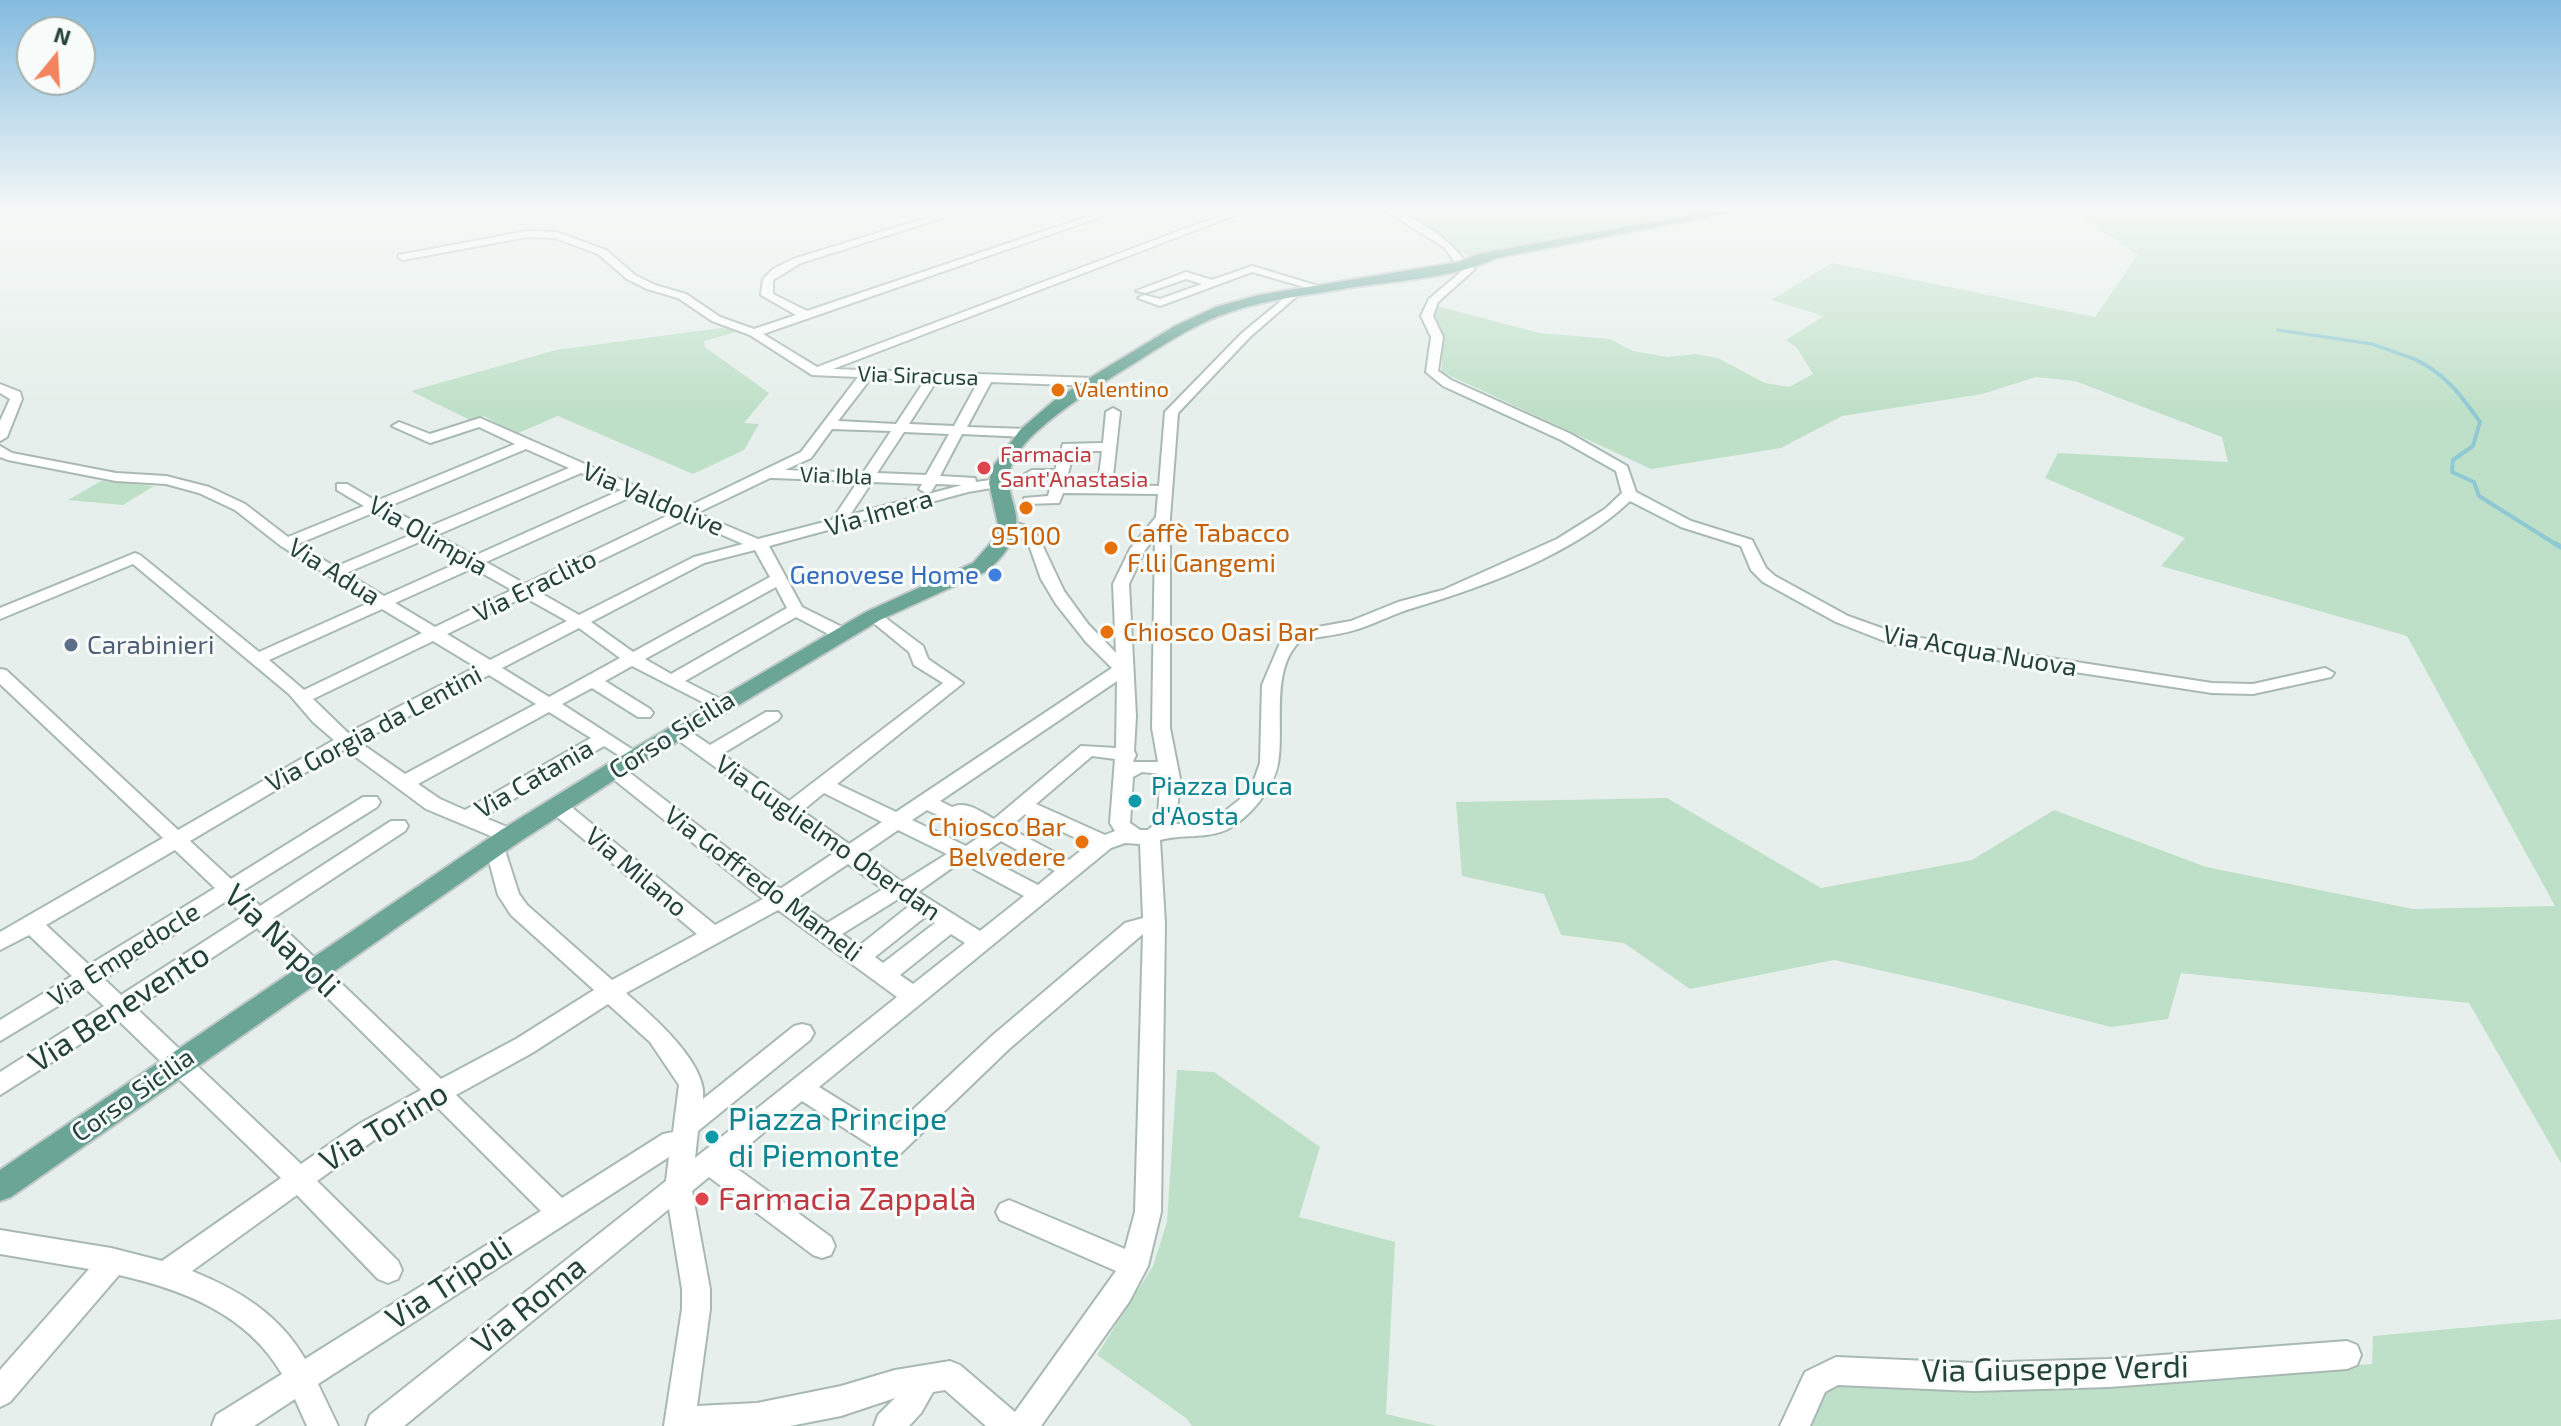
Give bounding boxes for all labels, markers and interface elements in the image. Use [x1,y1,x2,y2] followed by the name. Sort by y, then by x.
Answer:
[16,16,96,96] north arrow
[51,20,74,50] text: N
[857,361,979,391] street label: Via Siracusa
[1074,377,1169,403] place label: Valentino
[1049,381,1067,399] marker: Valentino
[1000,442,1148,494] place label: Farmacia Sant'Anastasia
[577,455,729,543] street label: Via Valdolive
[975,459,993,477] marker: Farmacia Sant'Anastasia
[799,462,873,490] street label: Via Ibla
[822,483,936,543] street label: Via Imera
[363,489,493,583] street label: Via Olimpia
[1017,499,1035,517] marker: 95100
[1127,517,1290,578] place label: Caffè Tabacco F.lli Gangemi
[991,520,1061,552] place label: 95100
[282,532,386,612] street label: Via Adua
[1102,539,1120,557] marker: Caffè Tabacco F.lli Gangemi
[468,543,602,629] street label: Via Eraclito
[790,559,979,591] place label: Genovese Home
[986,566,1004,584] marker: Genovese Home
[1123,616,1318,648] place label: Chiosco Oasi Bar
[1881,619,2079,683] street label: Via Acqua Nuova
[1098,623,1116,641] marker: Chiosco Oasi Bar
[87,629,214,661] place label: Carabinieri
[62,636,80,654] marker: Carabinieri
[261,659,487,799] street label: Via Gorgia da Lentini
[603,684,741,786] street label: Corso Sicilia
[469,733,599,825] street label: Via Catania
[709,748,947,928] street label: Via Guglielmo Oberdan
[1151,770,1293,832] place label: Piazza Duca d'Aosta
[1126,792,1144,810] marker: Piazza Duca d'Aosta
[658,800,868,968] street label: Via Goffredo Mameli
[928,811,1066,872] place label: Chiosco Bar Belvedere
[579,820,693,924] street label: Via Milano
[1073,833,1091,851] marker: Chiosco Bar Belvedere
[216,876,348,1006] street label: Via Napoli
[42,896,206,1014] street label: Via Empedocle
[21,935,217,1081] street label: Via Benevento
[66,1041,200,1149] street label: Corso Sicilia
[313,1074,455,1180] street label: Via Torino
[728,1100,947,1175] place label: Piazza Principe di Piemonte
[703,1128,721,1146] marker: Piazza Principe di Piemonte
[718,1180,976,1218] place label: Farmacia Zappalà
[693,1190,711,1208] marker: Farmacia Zappalà
[379,1228,519,1338] street label: Via Tripoli
[464,1247,594,1363] street label: Via Roma
[1921,1347,2189,1391] street label: Via Giuseppe Verdi

